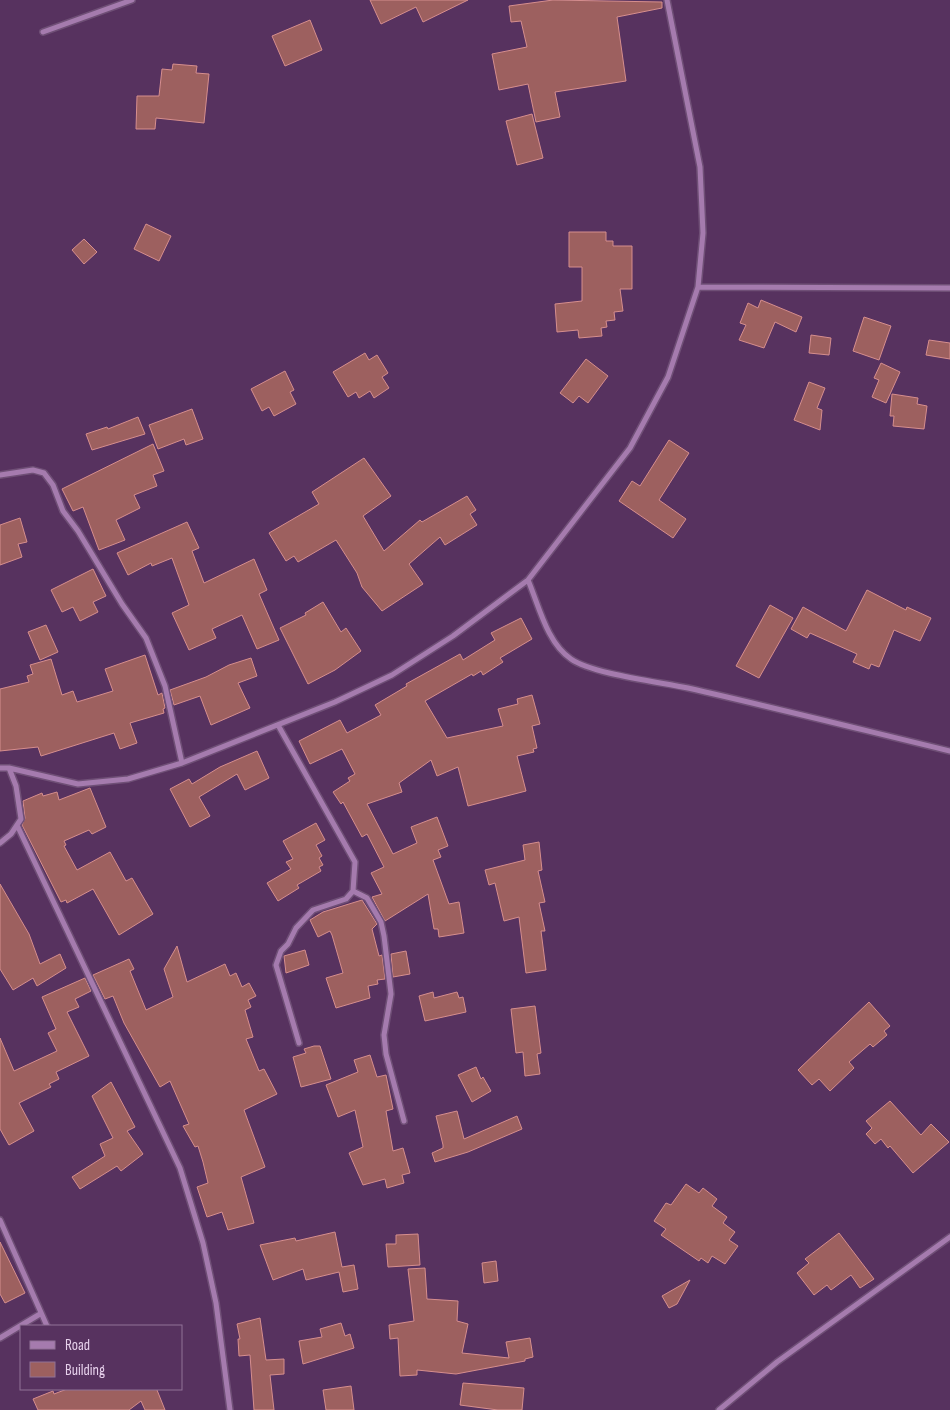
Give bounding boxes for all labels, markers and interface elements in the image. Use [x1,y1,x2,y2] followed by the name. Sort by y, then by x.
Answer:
[20,1325,182,1390] legend
[65,1336,90,1355] text: Road
[65,1361,105,1380] text: Building

